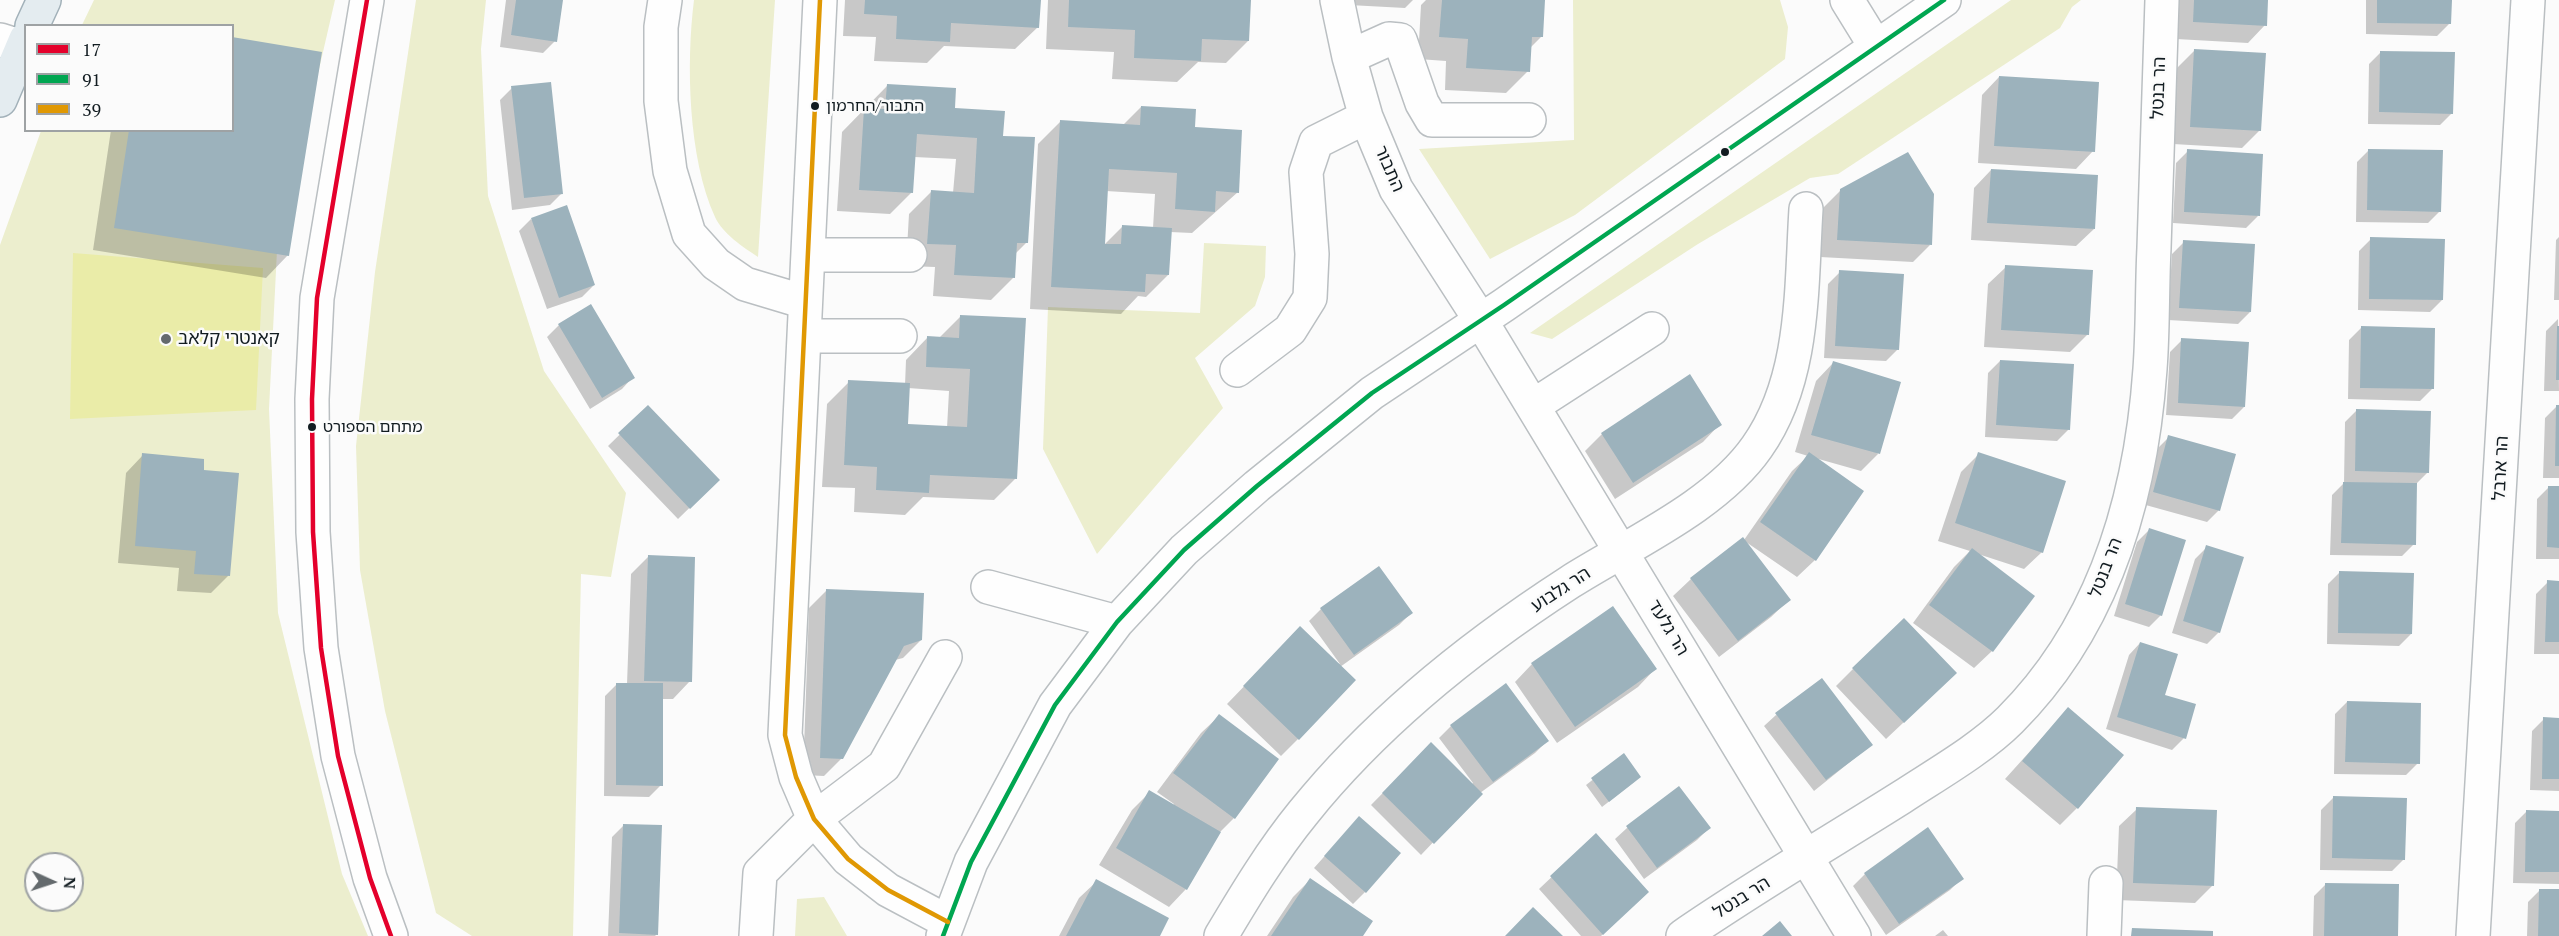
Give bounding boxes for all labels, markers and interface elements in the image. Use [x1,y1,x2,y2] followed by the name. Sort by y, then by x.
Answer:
[24,24,234,132] legend
[82,37,101,61] text: 17
[2147,56,2171,120] street label: הר בנטל
[82,67,101,91] text: 91
[826,96,924,116] place label: התבור/החרמון
[82,97,101,121] text: 39
[809,100,821,112] marker: התבור/החרמון
[1369,142,1409,196] street label: התבור
[1719,146,1731,158] unlabelled marker
[178,328,280,350] place label: קאנטרי קלאב
[159,332,173,346] marker: קאנטרי קלאב
[323,417,423,437] place label: מתחם הספורט
[306,421,318,433] marker: מתחם הספורט
[2489,435,2513,501] street label: הר ארבל
[2085,535,2127,601] street label: הר בנטל
[1527,563,1595,617] street label: הר גלבוע
[1643,596,1693,660] street label: הר גלעד
[24,852,84,912] north arrow
[1710,872,1774,924] street label: הר בנטל
[59,876,81,889] text: N

